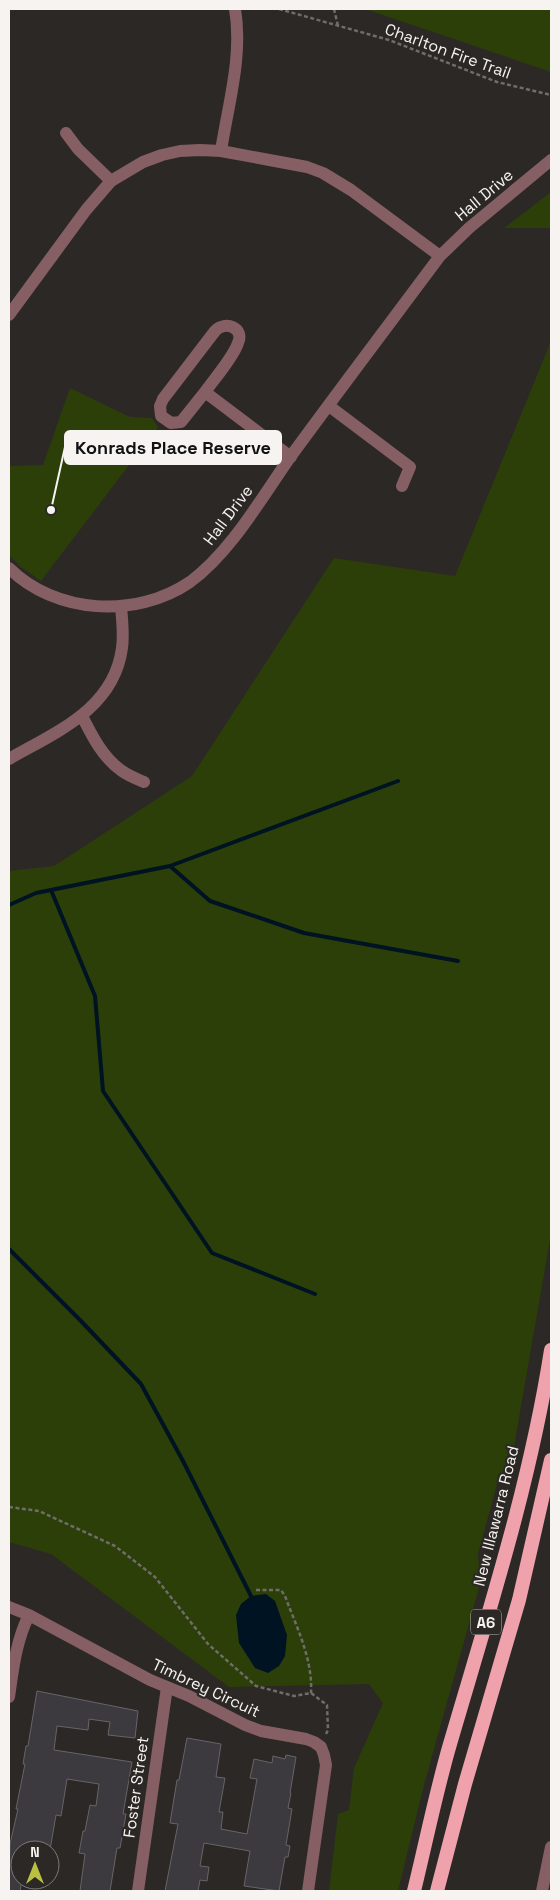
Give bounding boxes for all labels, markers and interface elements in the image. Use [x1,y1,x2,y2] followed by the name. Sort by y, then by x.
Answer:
[382,18,514,84] street label: Charlton Fire Trail
[450,164,518,226] street label: Hall Drive
[65,431,281,464] callout: Konrads Place Reserve
[75,436,271,459] text: Konrads Place Reserve
[199,481,257,549] street label: Hall Drive
[468,1444,524,1588] street label: New Illawarra Road
[471,1610,501,1634] road number: A6
[149,1654,263,1722] street label: Timbrey Circuit
[118,1735,154,1839] street label: Foster Street
[10,1840,60,1890] north arrow
[30,1843,40,1861] text: N

